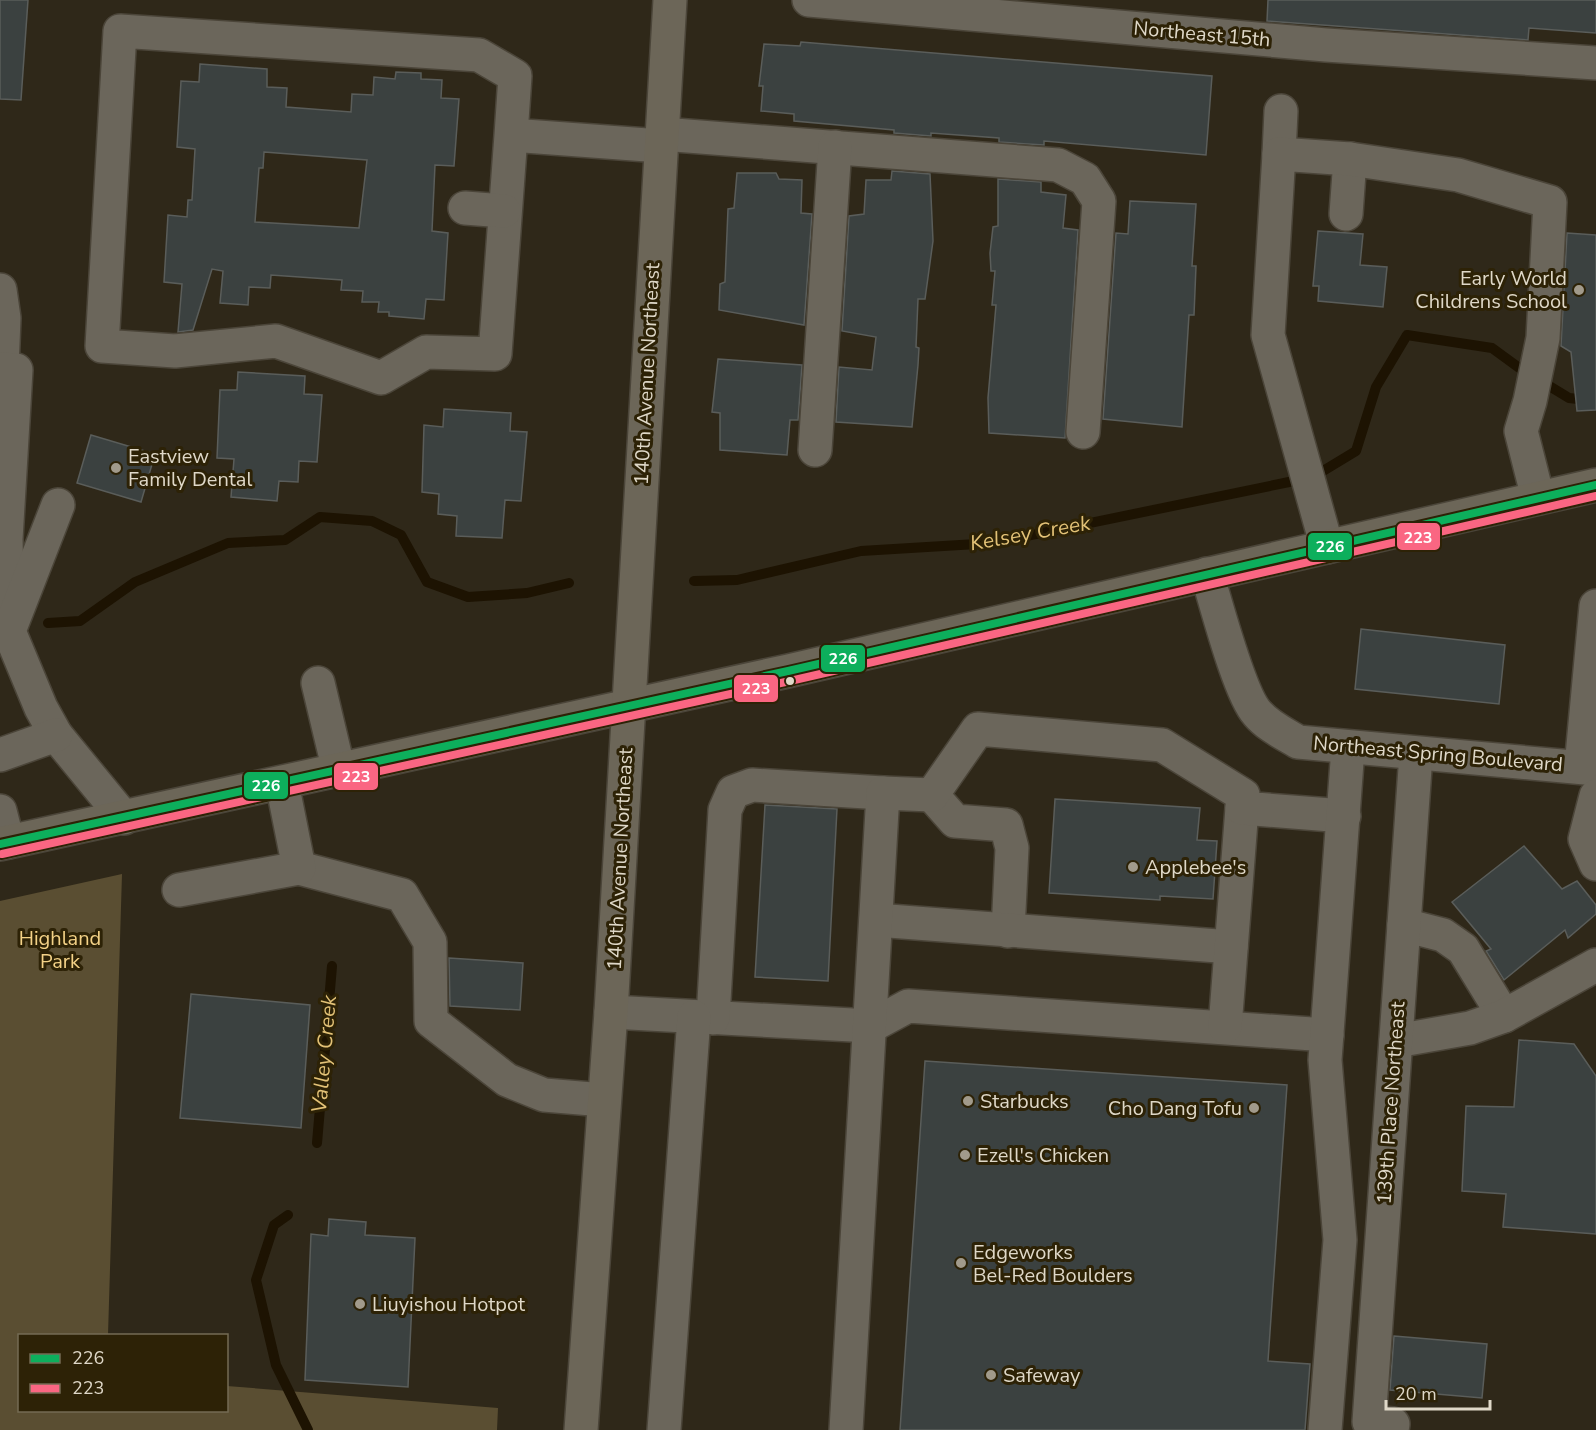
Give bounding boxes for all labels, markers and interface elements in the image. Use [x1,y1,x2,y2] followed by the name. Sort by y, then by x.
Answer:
[1132,15,1272,53] street label: Northeast 15th
[628,261,666,486] street label: 140th Avenue Northeast
[1415,265,1567,315] place label: Early World Childrens School
[1572,283,1586,297] marker: Early World Childrens School
[128,443,252,493] place label: Eastview Family Dental
[109,461,123,475] marker: Eastview Family Dental
[968,509,1093,557] water label: Kelsey Creek
[1396,522,1441,551] line badge: 223
[1404,527,1432,549] text: 223
[1307,532,1353,561] line badge: 226
[1316,536,1344,558] text: 226
[820,644,866,673] line badge: 226
[829,648,857,670] text: 226
[733,674,779,703] line badge: 223
[784,675,796,687] unlabelled marker
[742,678,770,700] text: 223
[1312,730,1564,778] street label: Northeast Spring Boulevard
[601,746,639,971] street label: 140th Avenue Northeast
[333,762,379,791] line badge: 223
[342,766,370,788] text: 223
[243,771,289,800] line badge: 226
[252,775,280,797] text: 226
[1145,854,1246,881] place label: Applebee's
[1126,860,1140,874] marker: Applebee's
[19,925,101,975] park label: Highland Park
[305,993,343,1114] water label: Valley Creek
[1370,1000,1412,1205] street label: 139th Place Northeast
[980,1088,1069,1115] place label: Starbucks
[961,1094,975,1108] marker: Starbucks
[1108,1095,1242,1122] place label: Cho Dang Tofu
[1247,1101,1261,1115] marker: Cho Dang Tofu
[977,1142,1109,1169] place label: Ezell's Chicken
[958,1148,972,1162] marker: Ezell's Chicken
[973,1239,1133,1289] place label: Edgeworks Bel-Red Boulders
[954,1256,968,1270] marker: Edgeworks Bel-Red Boulders
[372,1291,526,1318] place label: Liuyishou Hotpot
[353,1297,367,1311] marker: Liuyishou Hotpot
[18,1334,228,1412] legend
[72,1346,104,1370] text: 226
[1003,1362,1081,1389] place label: Safeway
[984,1368,998,1382] marker: Safeway
[1386,1373,1490,1411] scale bar
[72,1376,104,1400] text: 223
[1395,1382,1437,1406] text: 20 m

